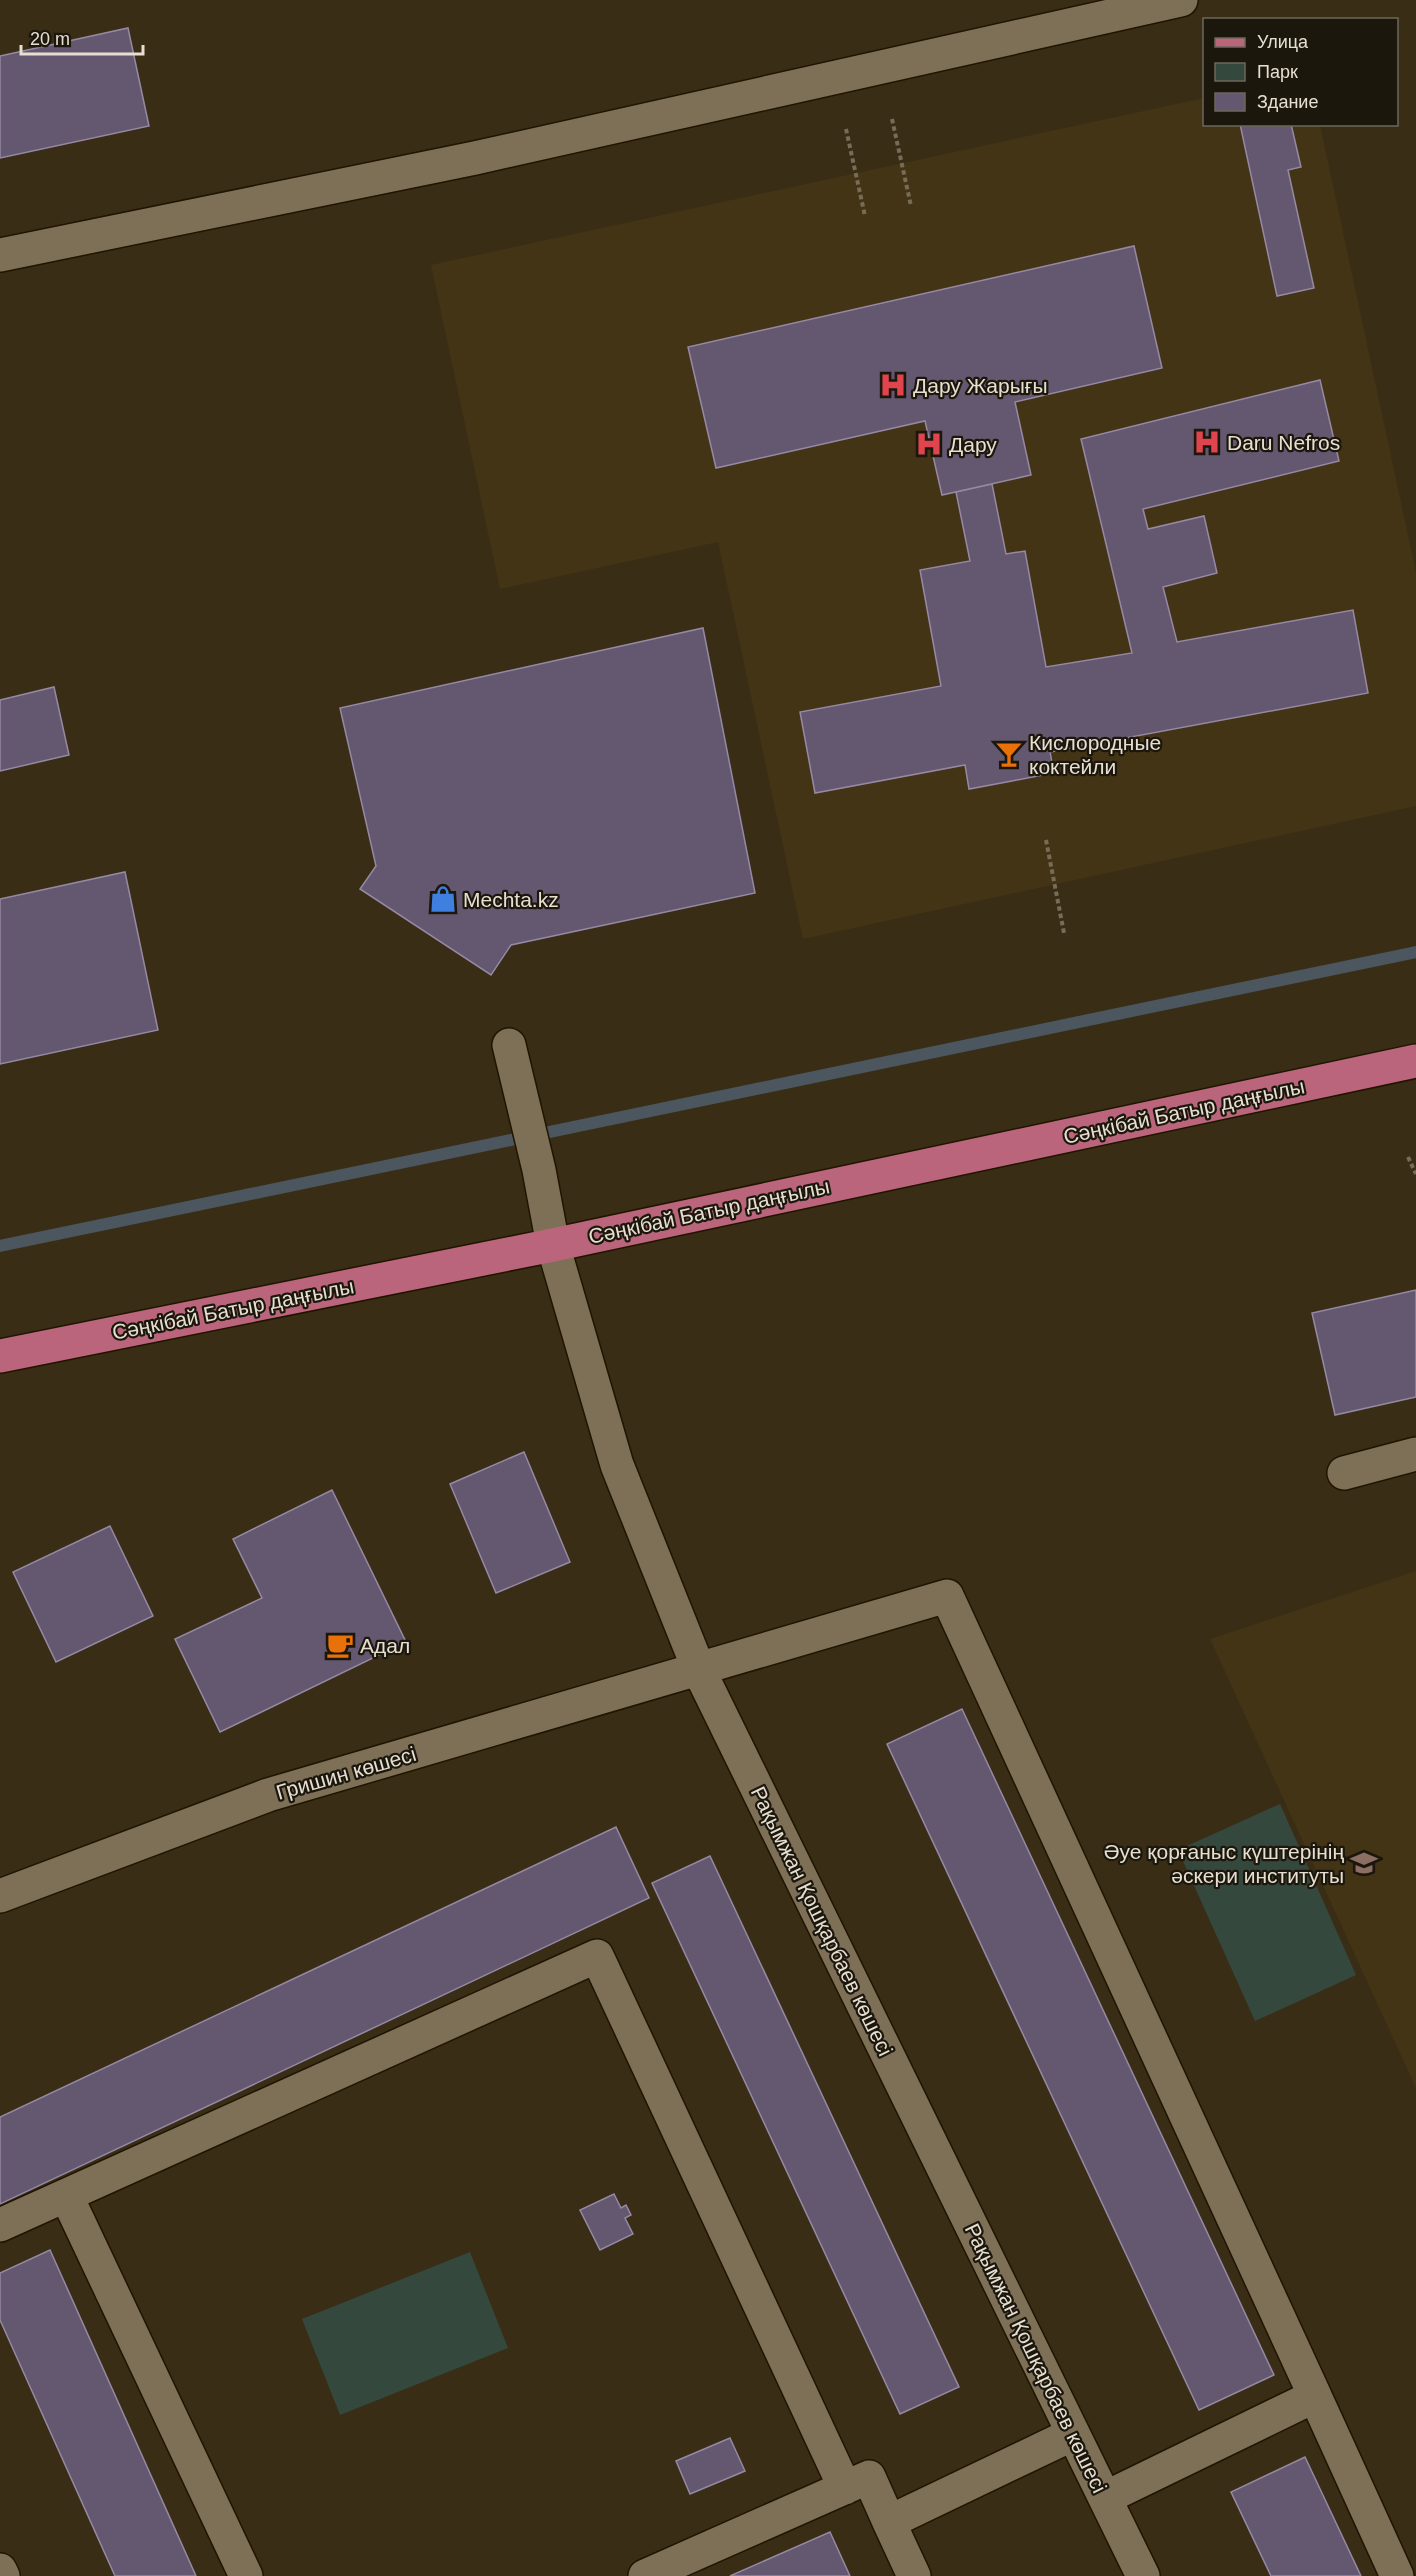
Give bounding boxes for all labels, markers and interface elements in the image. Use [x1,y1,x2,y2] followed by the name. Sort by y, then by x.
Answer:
[21,18,142,56] scale bar
[1203,18,1398,126] legend
[30,29,70,49] text: 20 m
[1257,32,1309,52] text: Улица
[1257,62,1298,82] text: Парк
[1257,92,1318,112] text: Здание
[878,370,908,400] hospital icon: Дару Жарығы
[913,374,1048,397] place label: Дару Жарығы
[1192,427,1222,457] hospital icon: Daru Nefros
[914,429,944,459] hospital icon: Дару
[1227,431,1340,454] place label: Daru Nefros
[949,433,997,456] place label: Дару
[1029,731,1161,778] place label: Кислородные коктейли
[994,739,1024,769] bar icon: Кислородные коктейли
[428,884,458,914] shop icon: Mechta.kz
[463,888,559,911] place label: Mechta.kz
[1061,1074,1307,1148] street label: Сәңкібай Батыр даңғылы
[586,1174,832,1248] street label: Сәңкібай Батыр даңғылы
[110,1274,356,1344] street label: Сәңкібай Батыр даңғылы
[325,1630,355,1660] cafe icon: Адал
[360,1634,410,1657] place label: Адал
[274,1742,418,1804] street label: Гришин көшесі
[747,1783,897,2059] street label: Рақымжан Қошқарбаев көшесі
[1104,1840,1344,1887] place label: Әуе қорғаныс күштерінің әскери институты
[1349,1848,1379,1878] school or university icon: Әуе қорғаныс күштерінің әскери институты
[961,2220,1111,2496] street label: Рақымжан Қошқарбаев көшесі

